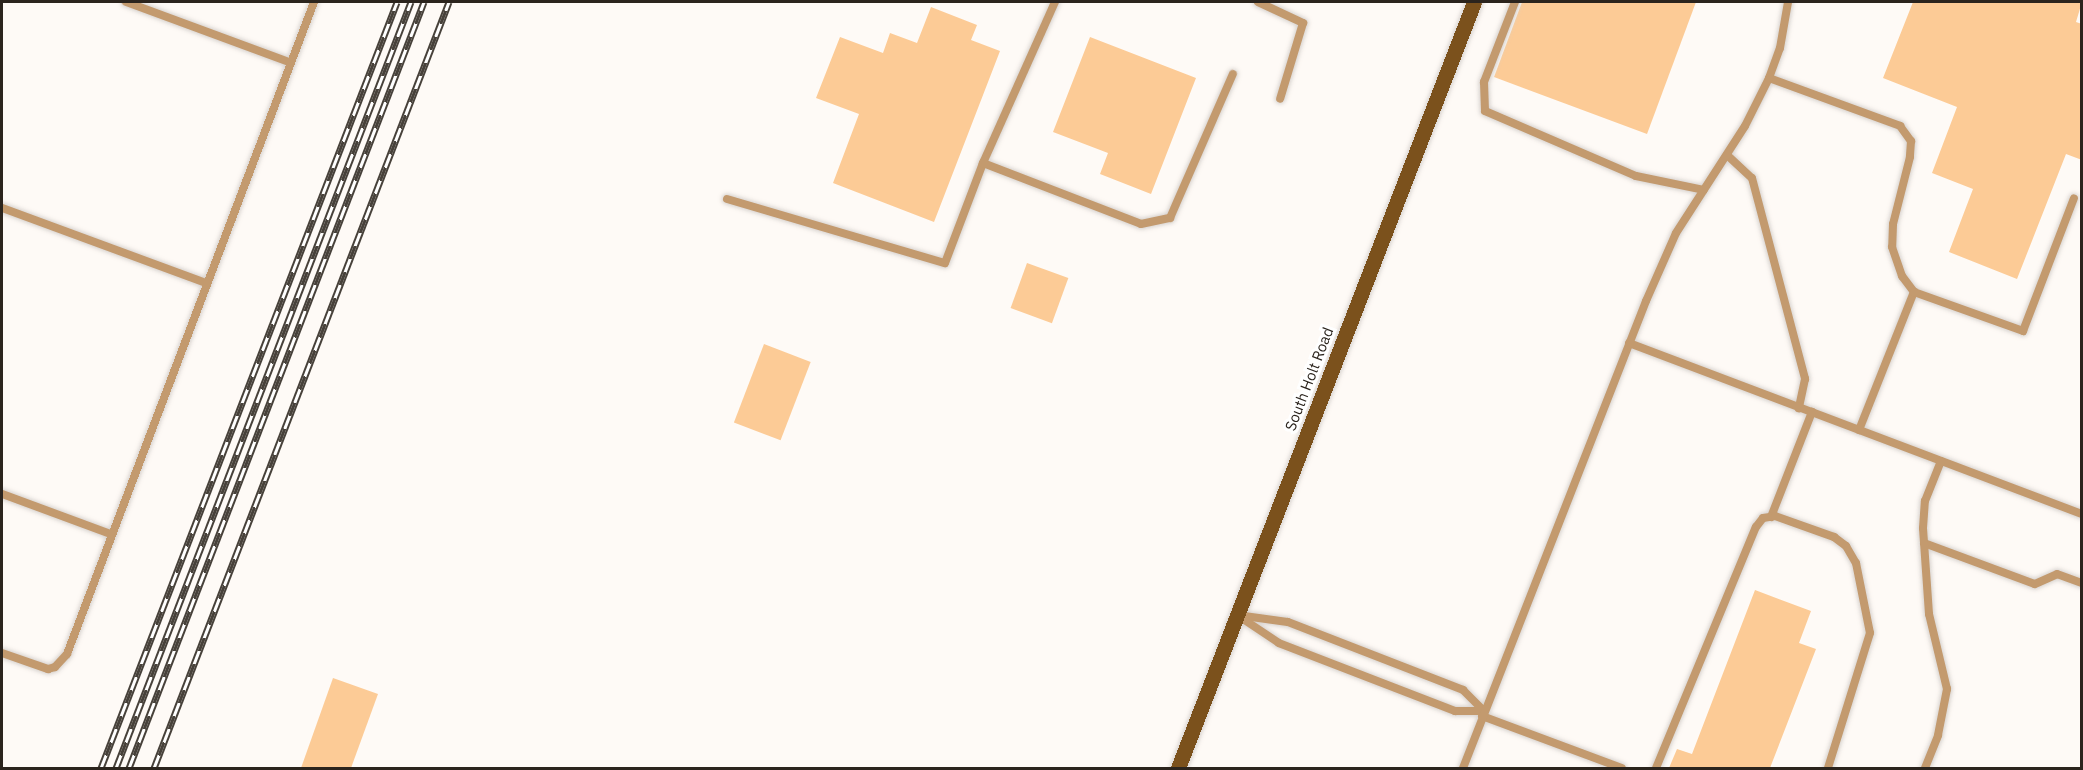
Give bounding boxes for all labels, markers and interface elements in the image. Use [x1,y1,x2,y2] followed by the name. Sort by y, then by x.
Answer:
[1281,325,1337,433] street label: South Holt Road

